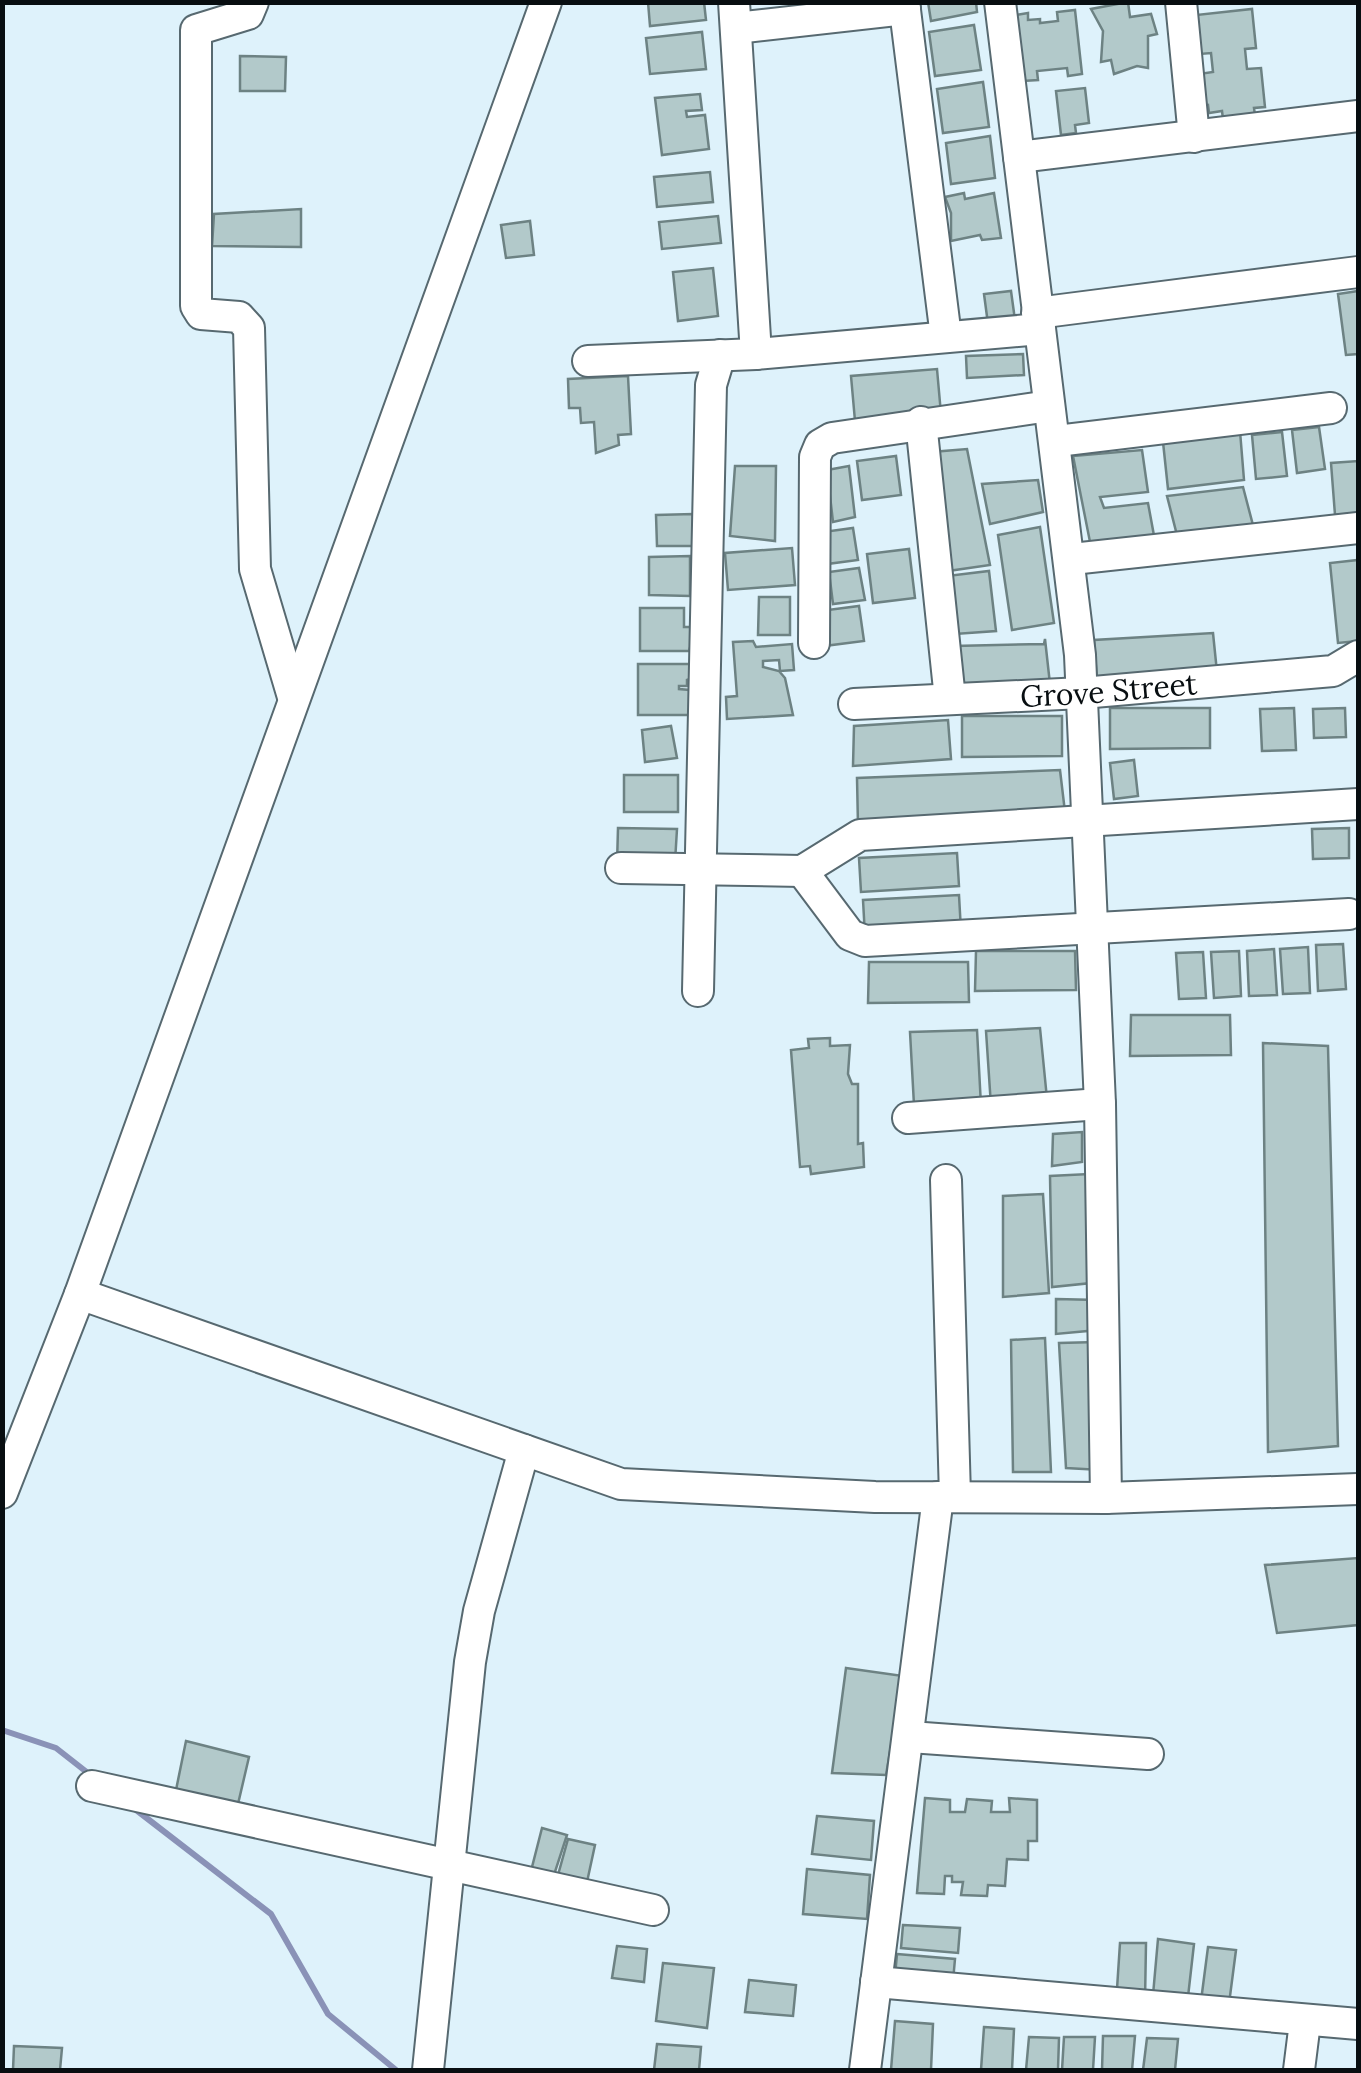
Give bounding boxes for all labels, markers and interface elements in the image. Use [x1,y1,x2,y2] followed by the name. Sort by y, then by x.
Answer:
[1019,664,1199,715] street label: Grove Street

